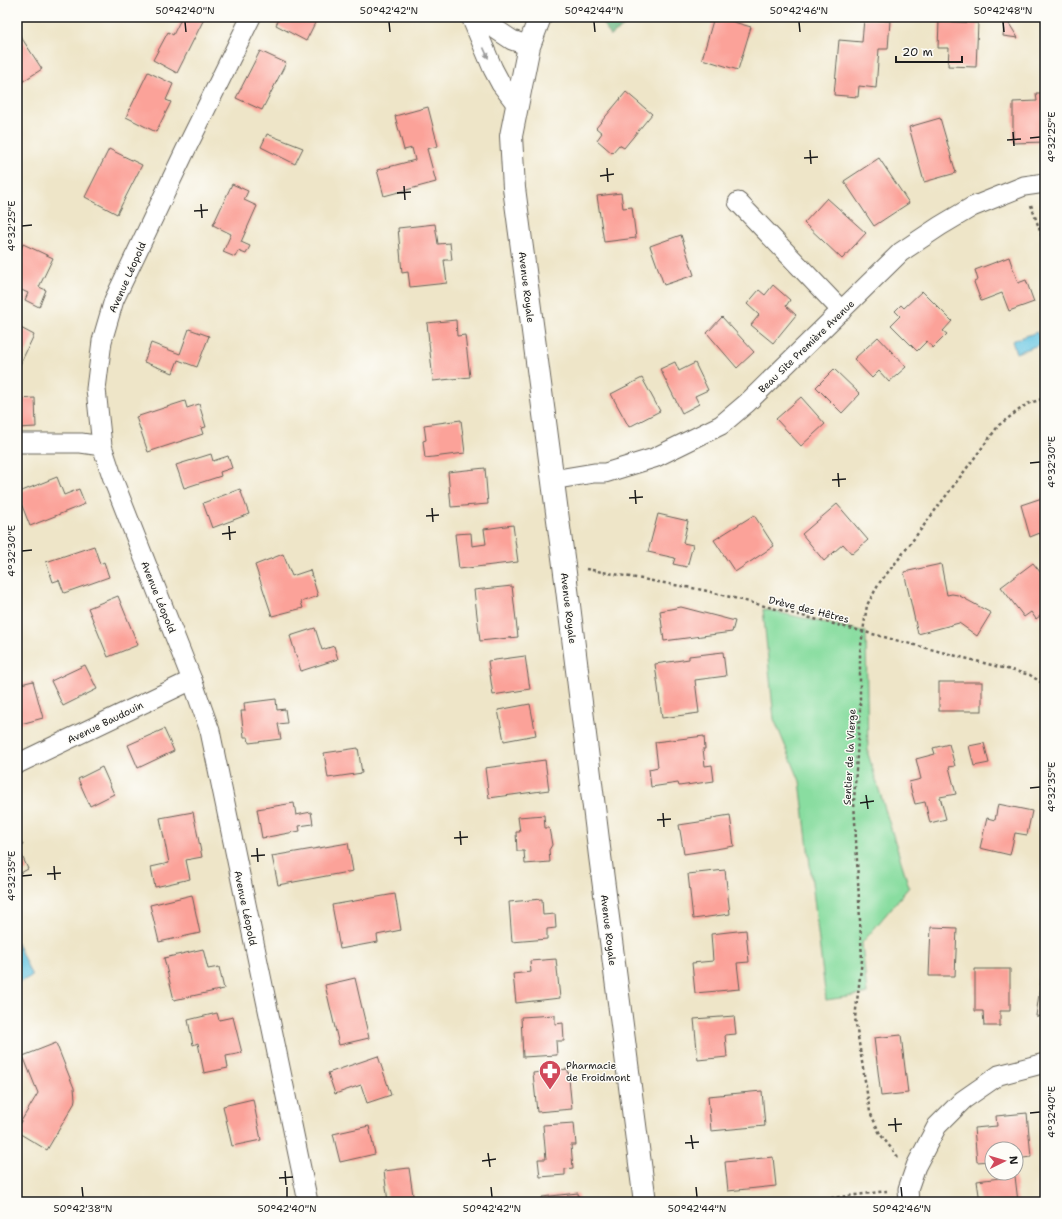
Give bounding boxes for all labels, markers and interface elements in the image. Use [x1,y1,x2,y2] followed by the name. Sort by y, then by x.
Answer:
[155,4,215,17] text: 50°42'40"N
[360,4,418,17] text: 50°42'42"N
[565,4,623,17] text: 50°42'44"N
[770,4,828,17] text: 50°42'46"N
[974,4,1032,17] text: 50°42'48"N
[896,38,962,64] scale bar
[902,44,933,60] text: 20 m
[482,47,489,59] one-way arrow
[1045,112,1058,162] text: 4°32'25"E
[5,201,18,251] text: 4°32'25"E
[106,239,149,315] street label: Avenue Léopold
[516,251,537,324] street label: Avenue Royale
[756,297,857,396] street label: Beau Site Première Avenue
[1045,436,1058,488] text: 4°32'30"E
[5,525,18,577] text: 4°32'30"E
[138,559,179,636] street label: Avenue Léopold
[558,572,579,645] street label: Avenue Royale
[767,593,850,626] street label: Drève des Hêtres
[65,698,145,746] street label: Avenue Baudouin
[840,708,859,805] street label: Sentier de la Vierge
[1045,762,1058,812] text: 4°32'35"E
[5,851,18,901] text: 4°32'35"E
[231,869,260,947] street label: Avenue Léopold
[598,894,619,967] street label: Avenue Royale
[537,1058,563,1091] pharmacy icon: Pharmacie de Froidmont
[566,1059,631,1084] place label: Pharmacie de Froidmont
[1045,1086,1058,1138] text: 4°32'40"E
[984,1141,1024,1181] north arrow
[1006,1155,1021,1165] text: N
[54,1202,112,1215] text: 50°42'38"N
[257,1202,317,1215] text: 50°42'40"N
[463,1202,521,1215] text: 50°42'42"N
[668,1202,726,1215] text: 50°42'44"N
[873,1202,931,1215] text: 50°42'46"N

